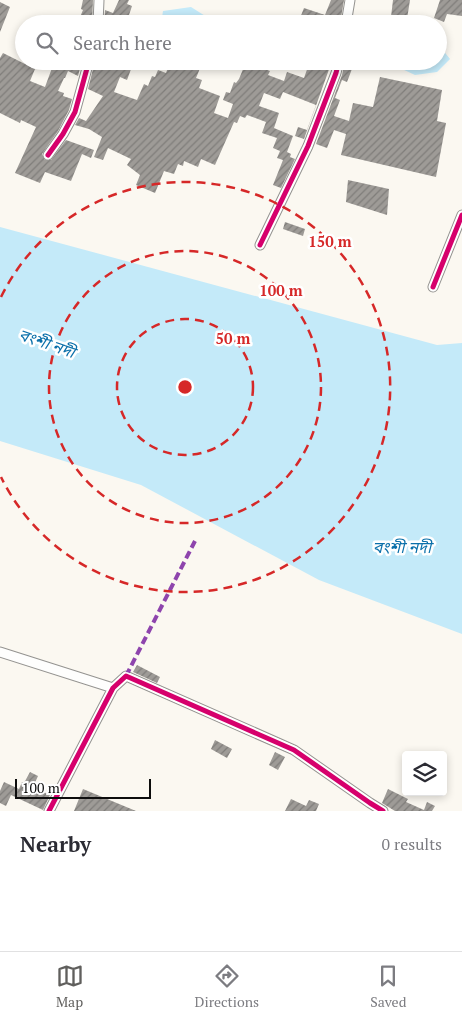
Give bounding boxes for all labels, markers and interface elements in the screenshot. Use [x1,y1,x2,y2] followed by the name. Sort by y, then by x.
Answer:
[15,15,447,70] search box
[33,29,61,57] icon: search
[73,30,172,55] text: Search here
[308,231,352,251] text: 150 m
[259,280,303,300] text: 100 m
[16,323,81,364] water label: বংশী নদী
[216,328,251,348] text: 50 m
[176,378,194,396] centre of rings
[373,536,434,558] water label: বংশী নদী
[402,751,447,796] map controls
[402,751,447,796] button: layers
[15,776,151,799] scale bar
[22,778,60,797] text: 100 m
[20,830,91,858] text: Nearby
[382,833,442,855] text: 0 results
[56,962,84,1011] tab: Map
[195,962,259,1011] tab: Directions
[370,962,406,1011] tab: Saved

